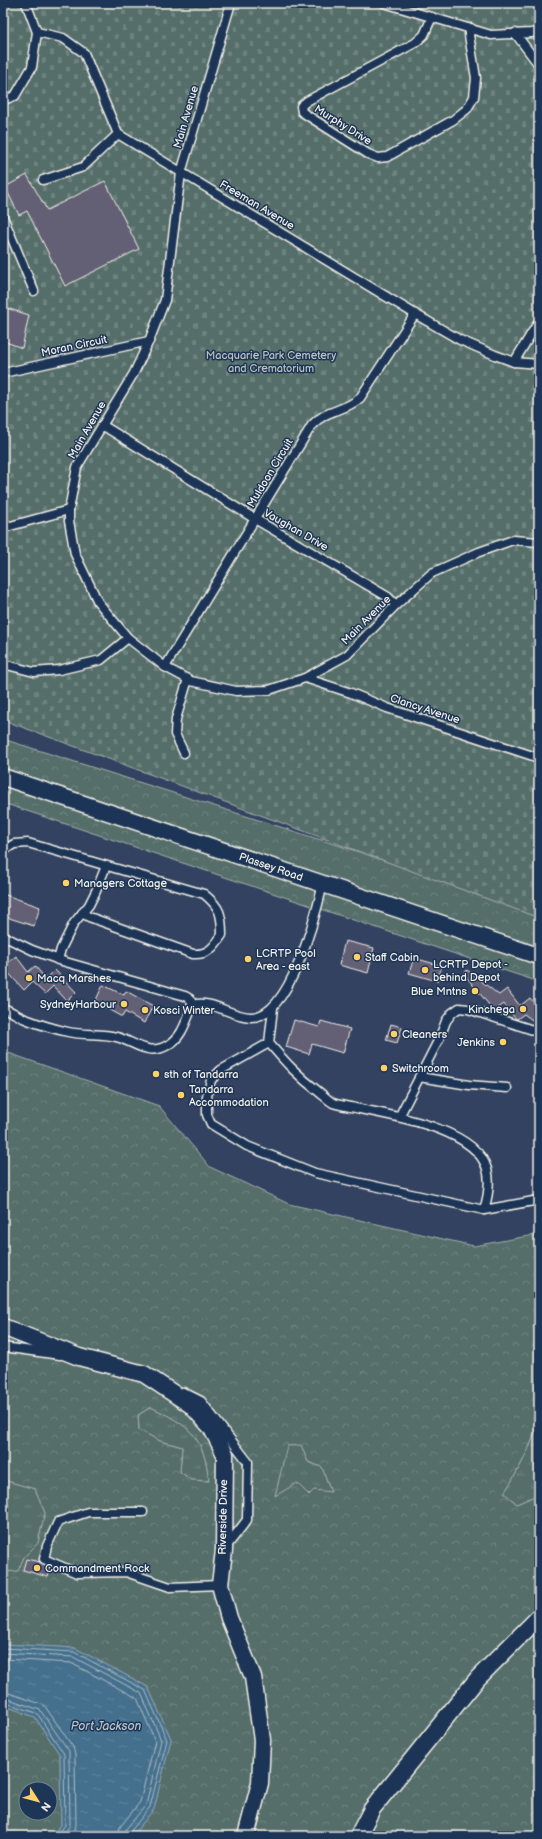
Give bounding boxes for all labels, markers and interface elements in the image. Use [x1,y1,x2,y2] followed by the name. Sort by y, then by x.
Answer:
[171,84,201,150] street label: Main Avenue
[312,102,374,148] street label: Murphy Drive
[217,178,297,233] street label: Freeman Avenue
[40,333,109,359] street label: Moran Circuit
[206,349,336,375] park label: Macquarie Park Cemetery and Crematorium
[65,398,109,461] street label: Main Avenue
[244,436,296,510] street label: Muldoon Circuit
[262,506,331,554] street label: Vaughan Drive
[339,592,394,647] street label: Main Avenue
[388,692,462,727] street label: Clancy Avenue
[237,850,305,884] street label: Plassey Road
[74,877,167,890] place label: Managers Cottage
[61,878,71,888] marker: Managers Cottage
[256,947,316,973] place label: LCRTP Pool Area - east
[365,951,419,964] place label: Staff Cabin
[352,952,362,962] marker: Staff Cabin
[243,954,253,964] marker: LCRTP Pool Area - east
[433,958,508,984] place label: LCRTP Depot - behind Depot
[420,965,430,975] marker: LCRTP Depot - behind Depot
[37,972,112,985] place label: Macq Marshes
[24,973,34,983] marker: Macq Marshes
[411,985,468,998] place label: Blue Mntns
[470,986,480,996] marker: Blue Mntns
[40,998,117,1011] place label: SydneyHarbour
[119,999,129,1009] marker: SydneyHarbour
[468,1003,515,1016] place label: Kinchega
[153,1004,215,1017] place label: Kosci Winter
[518,1004,528,1014] marker: Kinchega
[140,1005,150,1015] marker: Kosci Winter
[402,1028,448,1041] place label: Cleaners
[389,1029,399,1039] marker: Cleaners
[457,1036,496,1049] place label: Jenkins
[498,1037,508,1047] marker: Jenkins
[392,1062,449,1075] place label: Switchroom
[379,1063,389,1073] marker: Switchroom
[164,1068,238,1081] place label: sth of Tandarra
[151,1069,161,1079] marker: sth of Tandarra
[189,1083,269,1109] place label: Tandarra Accommodation
[176,1090,186,1100] marker: Tandarra Accommodation
[216,1479,230,1555] street label: Riverside Drive
[45,1562,150,1575] place label: Commandment Rock
[32,1563,42,1573] marker: Commandment Rock
[71,1719,141,1734] water label: Port Jackson
[18,1781,58,1821] north arrow
[38,1799,53,1814] text: N

